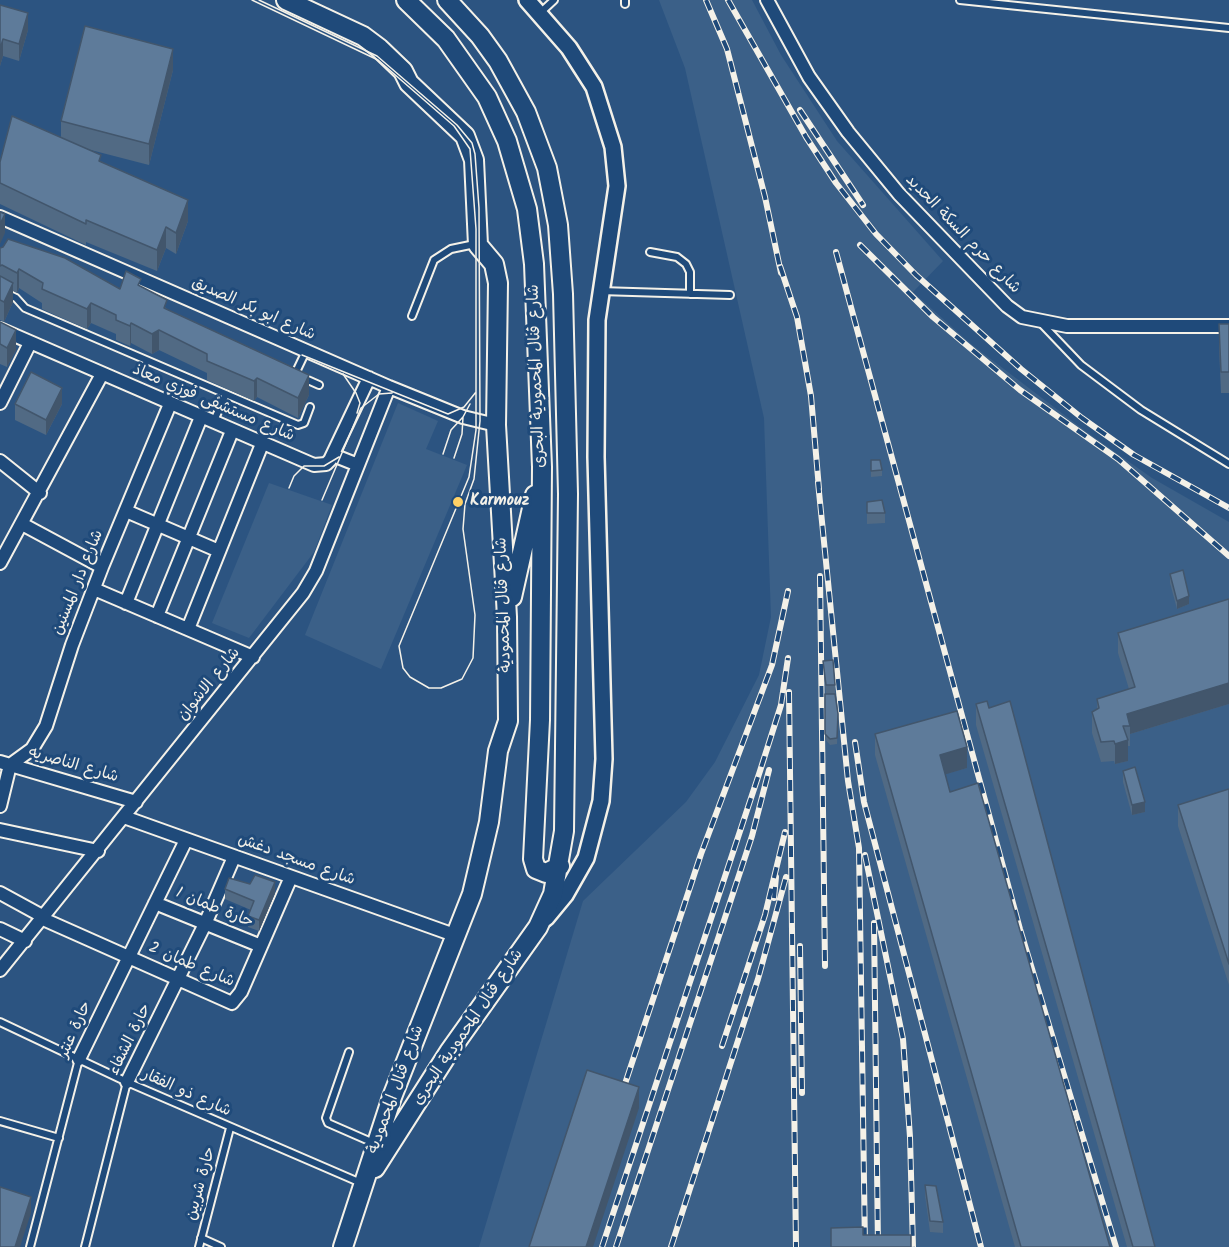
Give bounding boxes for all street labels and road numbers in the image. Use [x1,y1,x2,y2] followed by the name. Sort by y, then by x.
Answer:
[900,172,1024,298] street label: شارع حرم السكة الحديد
[188,274,318,346] street label: شارع ابو بكر الصديق
[525,284,551,468] street label: شارع قنال المحمودية البحرى
[129,361,297,447] street label: شارع مستشفى فوزي معاذ
[49,528,109,638] street label: شارع دار المسنين
[493,537,517,673] street label: شارع قنال المحمودية
[175,645,245,725] street label: شارع الاشوان
[26,744,120,788] street label: شارع الناصريه
[235,831,357,891] street label: شارع مسجد دغش
[172,885,256,933] street label: حارة طمان 1
[145,939,237,993] street label: شارع طمان 2
[410,946,528,1110] street label: شارع قنال المحمودية البحرى
[55,999,97,1061] street label: حارة عنتر
[105,1001,157,1079] street label: حارة الشفاء
[365,1023,429,1157] street label: شارع قنال المحمودية
[139,1066,233,1122] street label: شارع ذو الفقار
[183,1145,221,1223] street label: حارة شربين

